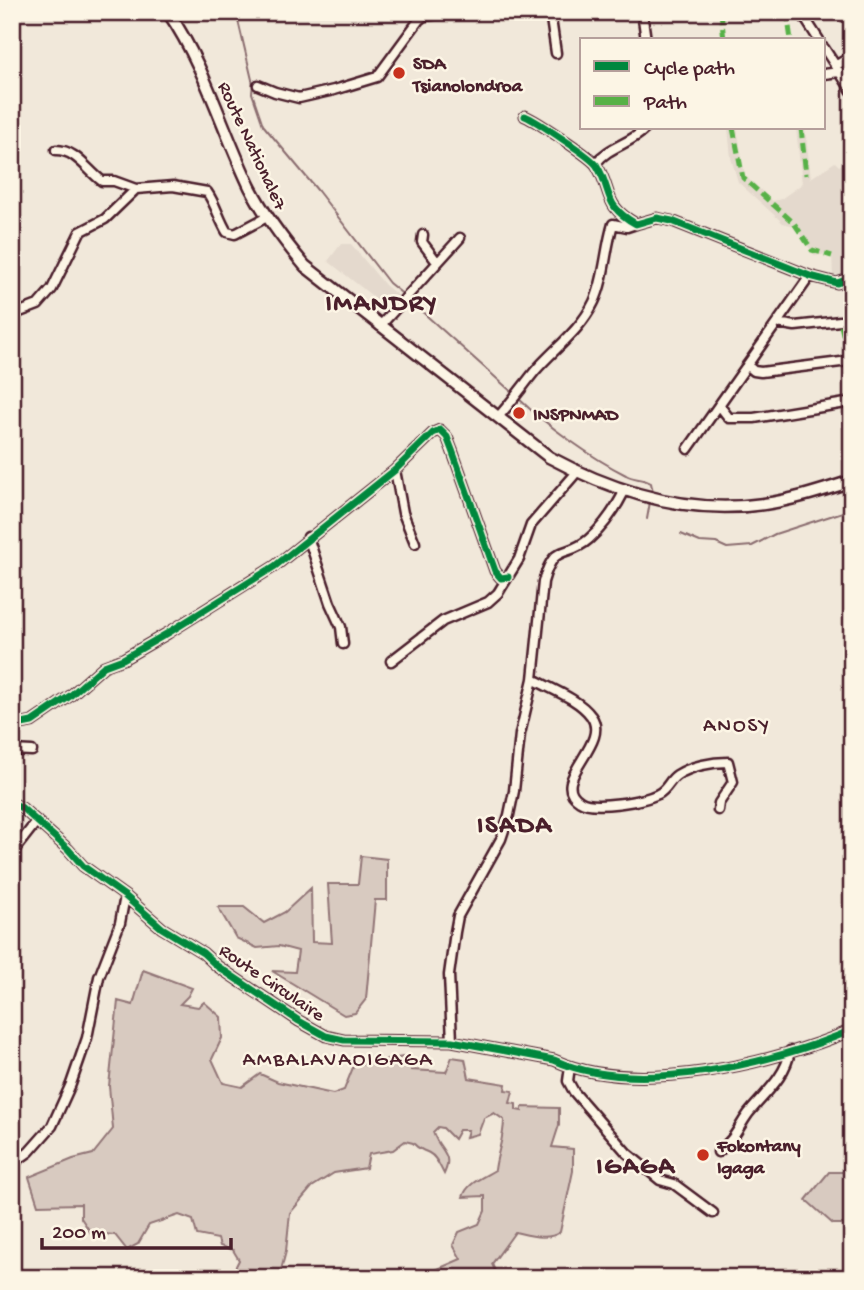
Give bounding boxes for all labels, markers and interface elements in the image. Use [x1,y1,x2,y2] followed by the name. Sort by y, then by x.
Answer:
[580,38,826,130] legend
[411,54,524,99] place label: SDA Tsianolondroa
[644,58,735,83] text: Cycle path
[391,65,407,81] marker: SDA Tsianolondroa
[211,79,291,215] street label: Route Nationale7
[643,92,687,117] text: Path
[325,290,439,321] district label: IMANDRY
[511,405,527,421] marker: INSPNMAD
[533,405,619,428] place label: INSPNMAD
[703,715,771,740] district label: ANOSY
[477,812,553,843] district label: ISADA
[214,940,328,1028] street label: Route Circulaire
[242,1049,434,1074] district label: AMBALAVAOIGAGA
[716,1136,801,1181] place label: Fokontany Igaga
[695,1147,711,1163] marker: Fokontany Igaga
[596,1153,676,1184] district label: IGAGA
[42,1206,231,1250] scale bar
[52,1222,106,1247] text: 200 m

